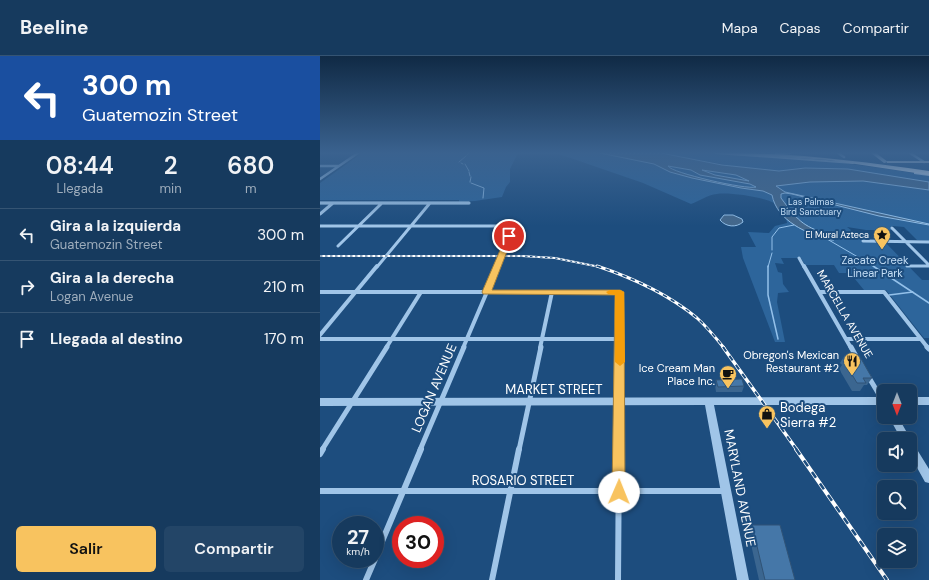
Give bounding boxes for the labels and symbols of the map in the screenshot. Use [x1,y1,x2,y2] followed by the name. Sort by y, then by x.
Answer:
[780,196,842,218] park label: Las Palmas Bird Sanctuary
[492,219,526,253] pin
[872,225,892,250] place icon: El Mural Azteca
[806,229,869,241] place label: El Mural Azteca
[841,253,909,280] park label: Zacate Creek Linear Park
[814,267,876,361] street label: MARCELLA AVENUE
[408,341,460,435] street label: LOGAN AVENUE
[743,348,839,375] place label: Obregon's Mexican Restaurant #2
[842,351,862,376] restaurant icon: Obregon's Mexican Restaurant #2
[639,361,715,388] place label: Ice Cream Man Place Inc.
[718,364,738,389] cafe icon: Ice Cream Man Place Inc.
[505,381,603,398] street label: MARKET STREET
[877,384,917,424] north arrow
[780,399,836,431] place label: Bodega Sierra #2
[757,404,777,429] shop icon: Bodega Sierra #2
[720,428,760,548] street label: MARYLAND AVENUE
[598,471,640,513] position arrow
[472,472,574,489] street label: ROSARIO STREET
[392,516,444,568] speed limit sign: 30

